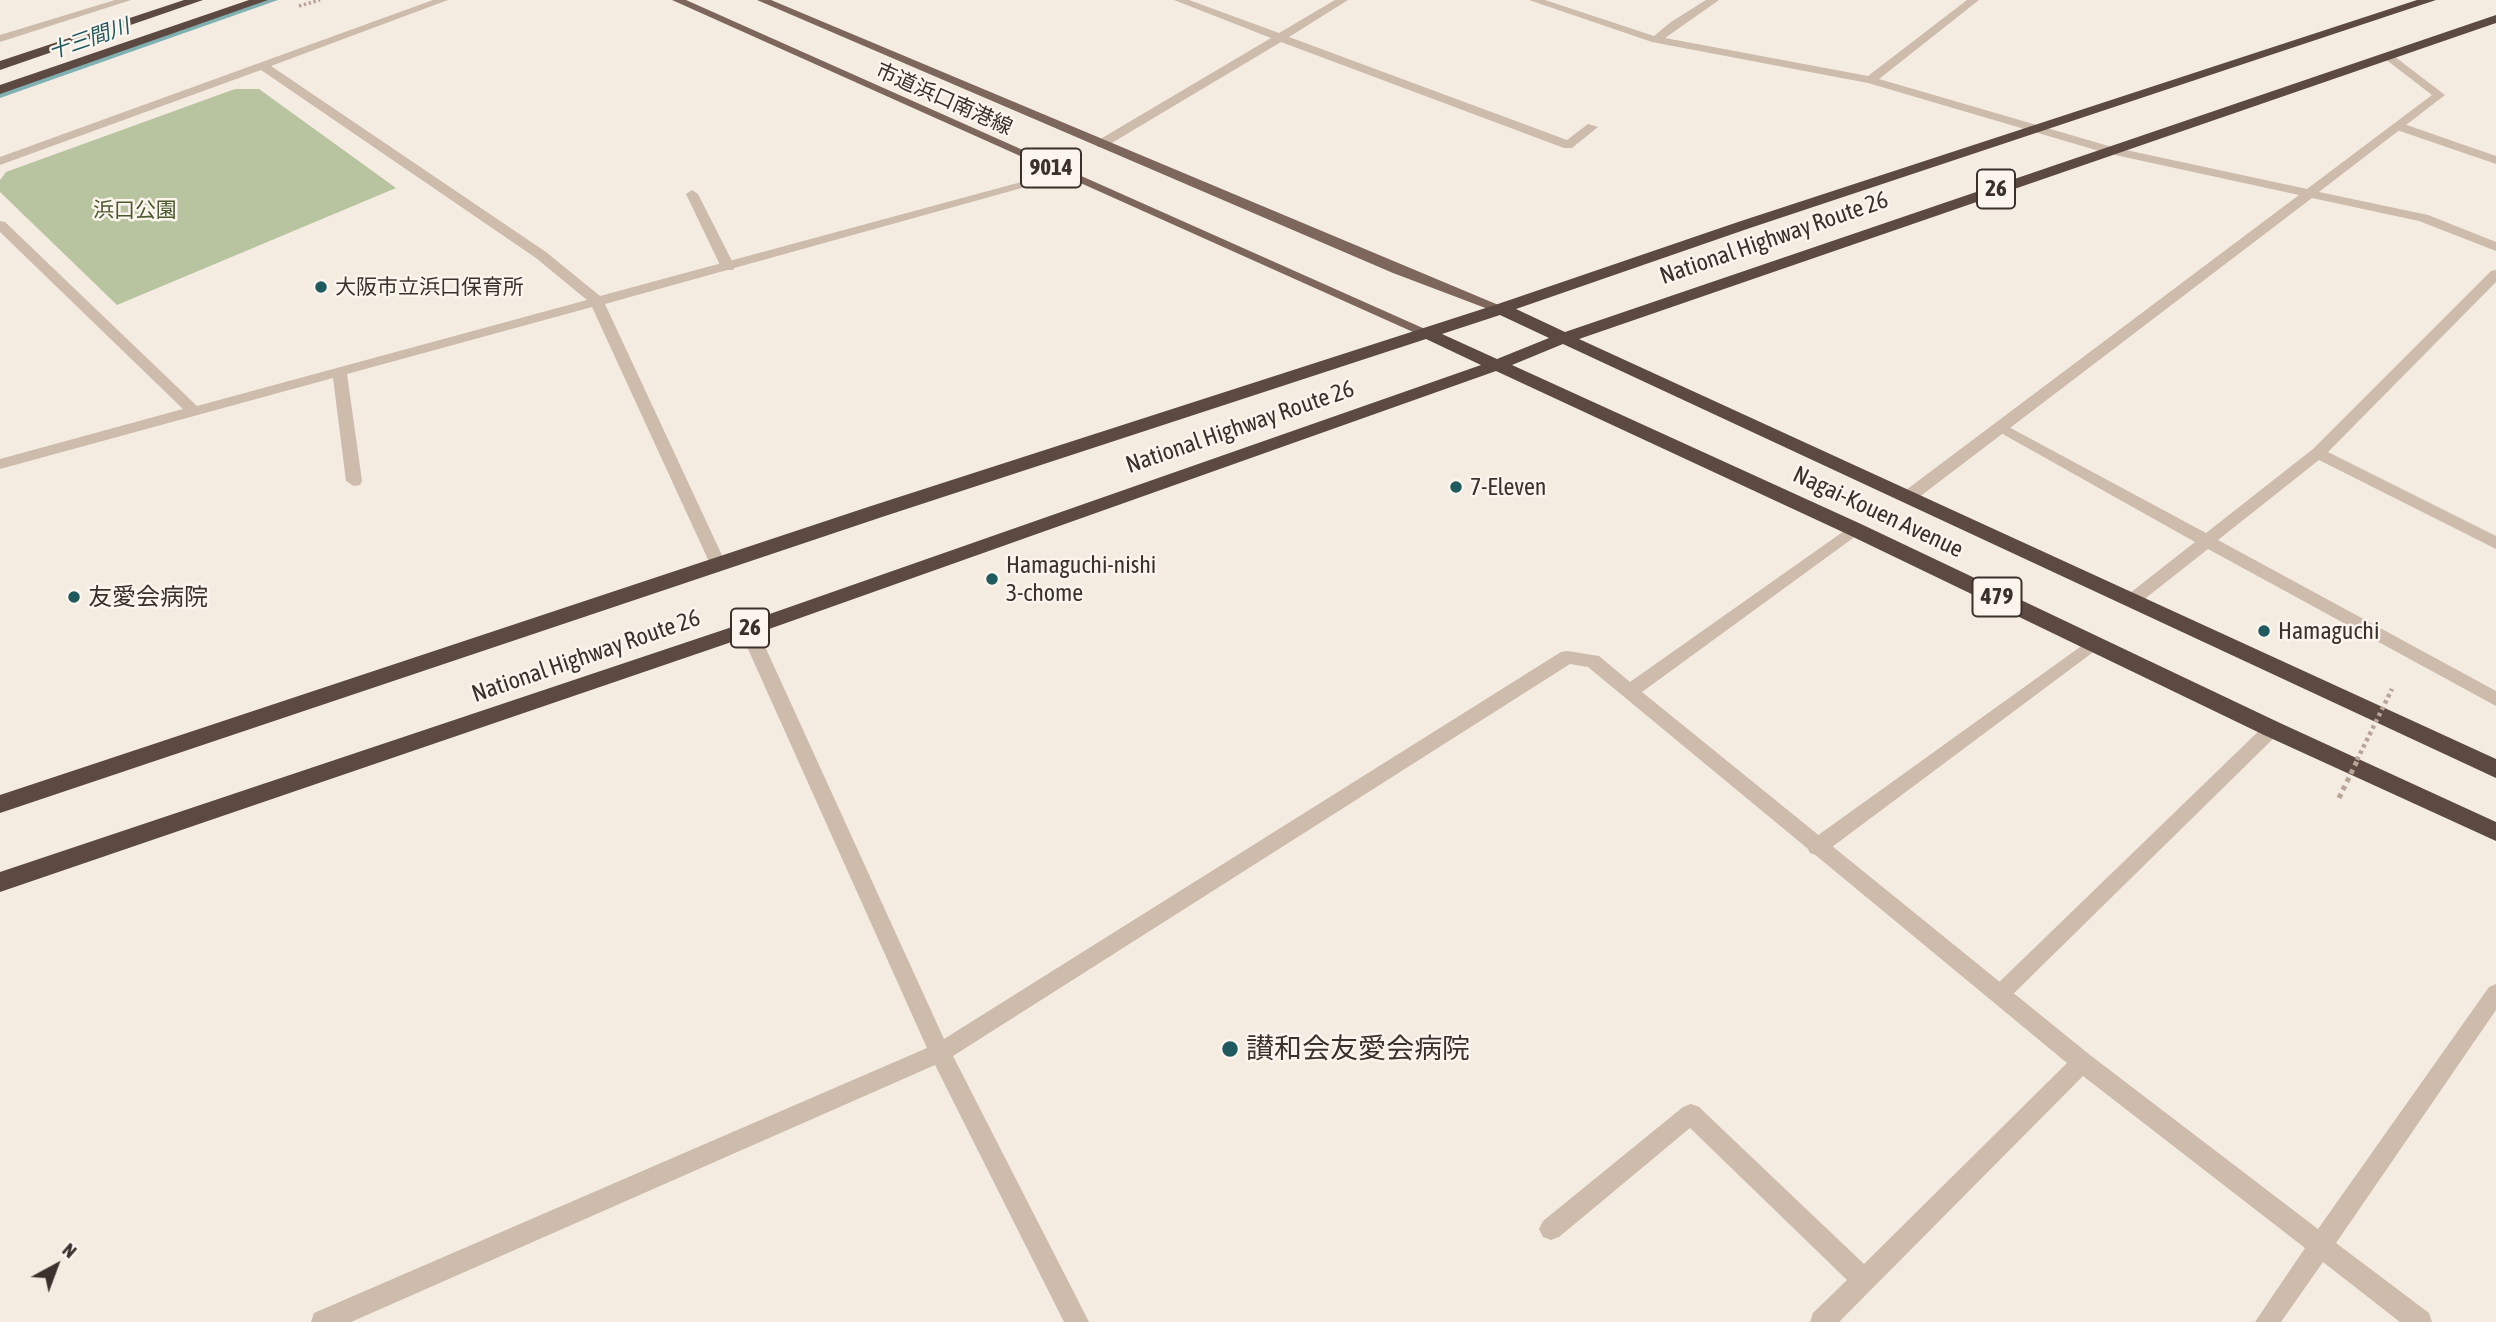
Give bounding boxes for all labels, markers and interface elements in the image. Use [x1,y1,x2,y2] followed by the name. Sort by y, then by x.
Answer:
[45,13,133,65] water label: 十三間川
[872,58,1016,140] street label: 市道浜口南港線
[1021,148,1081,188] road number: 9014
[1977,170,2015,208] road number: 26
[1656,185,1892,291] street label: National Highway Route 26
[93,197,177,223] park label: 浜口公園
[335,274,524,300] place label: 大阪市立浜口保育所
[313,279,329,295] marker: 大阪市立浜口保育所
[1122,374,1358,480] street label: National Highway Route 26
[1788,460,1968,564] street label: Nagai-Kouen Avenue
[1470,473,1546,501] place label: 7-Eleven
[1448,479,1464,495] marker: 7-Eleven
[1006,551,1156,607] place label: Hamaguchi-nishi 3-chome
[984,571,1000,587] marker: Hamaguchi-nishi 3-chome
[1972,578,2022,617] road number: 479
[88,583,208,611] place label: 友愛会病院
[66,589,82,605] marker: 友愛会病院
[468,603,704,709] street label: National Highway Route 26
[731,608,769,648] road number: 26
[2278,617,2379,645] place label: Hamaguchi
[2256,623,2272,639] marker: Hamaguchi
[1246,1032,1470,1066] place label: 讃和会友愛会病院
[1220,1039,1240,1059] marker: 讃和会友愛会病院
[21,1231,91,1301] north arrow
[58,1238,81,1262] text: N

